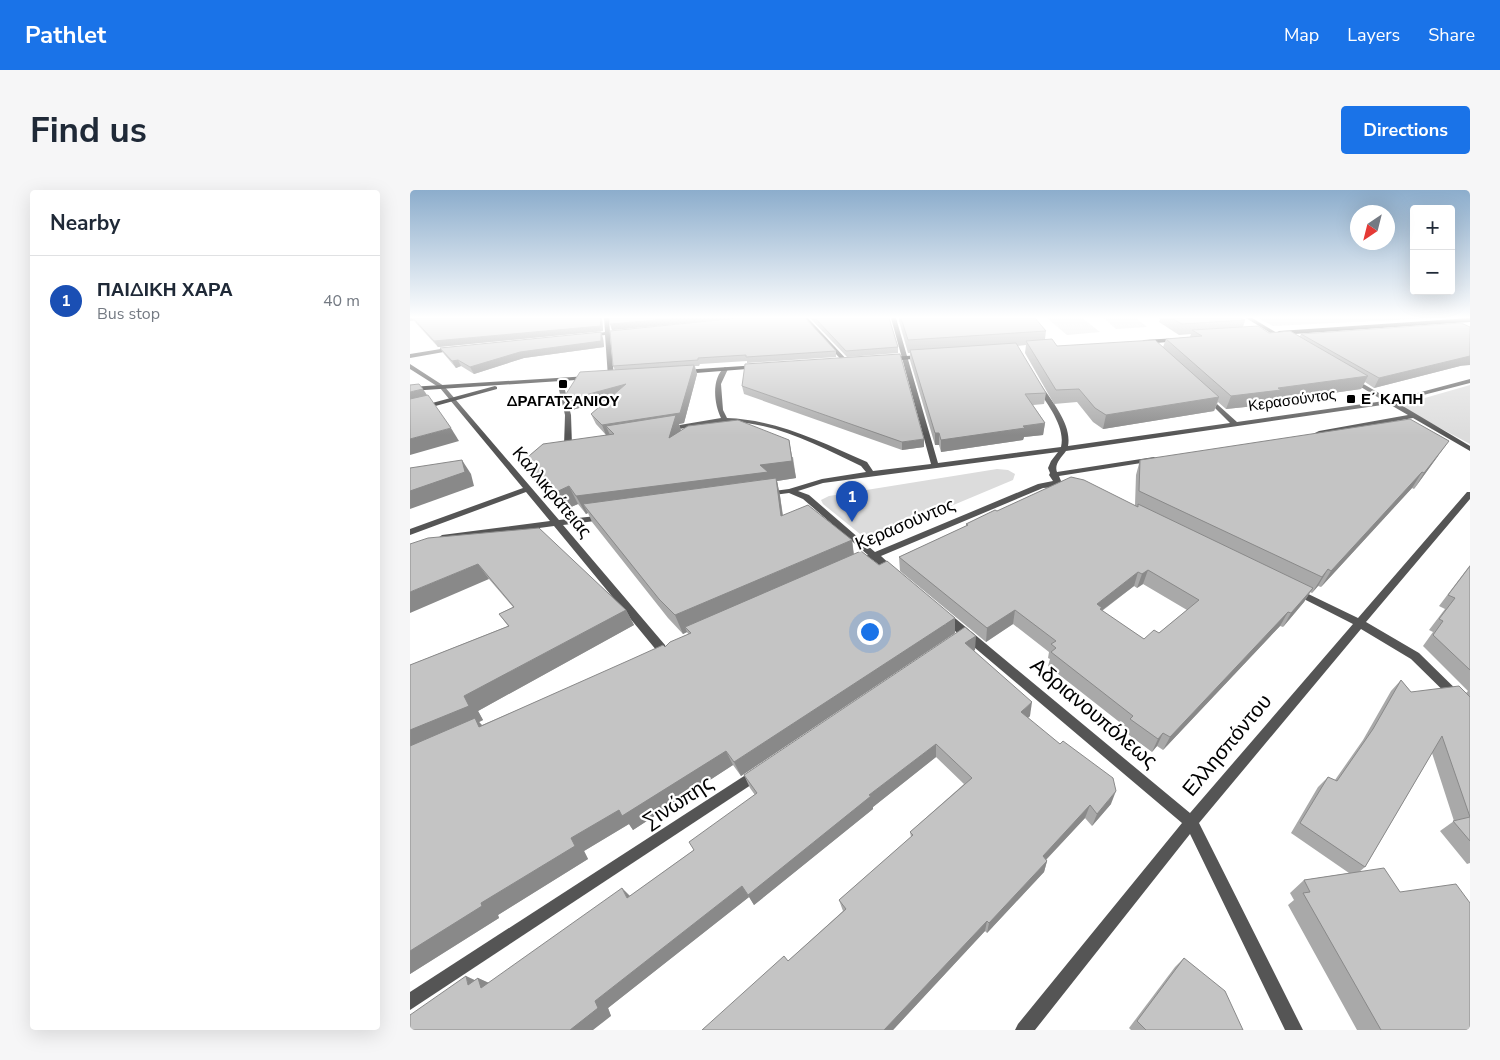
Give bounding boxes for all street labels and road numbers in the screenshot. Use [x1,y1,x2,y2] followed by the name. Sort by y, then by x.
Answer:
[1247,384,1337,416] street label: Κερασούντος
[507,441,597,543] street label: Καλλικράτειας
[851,492,959,556] street label: Κερασούντος
[1024,651,1164,775] street label: Αδριανουπόλεως
[1176,688,1278,802] street label: Ελλησπόντου
[638,769,718,835] street label: Σινώπης

